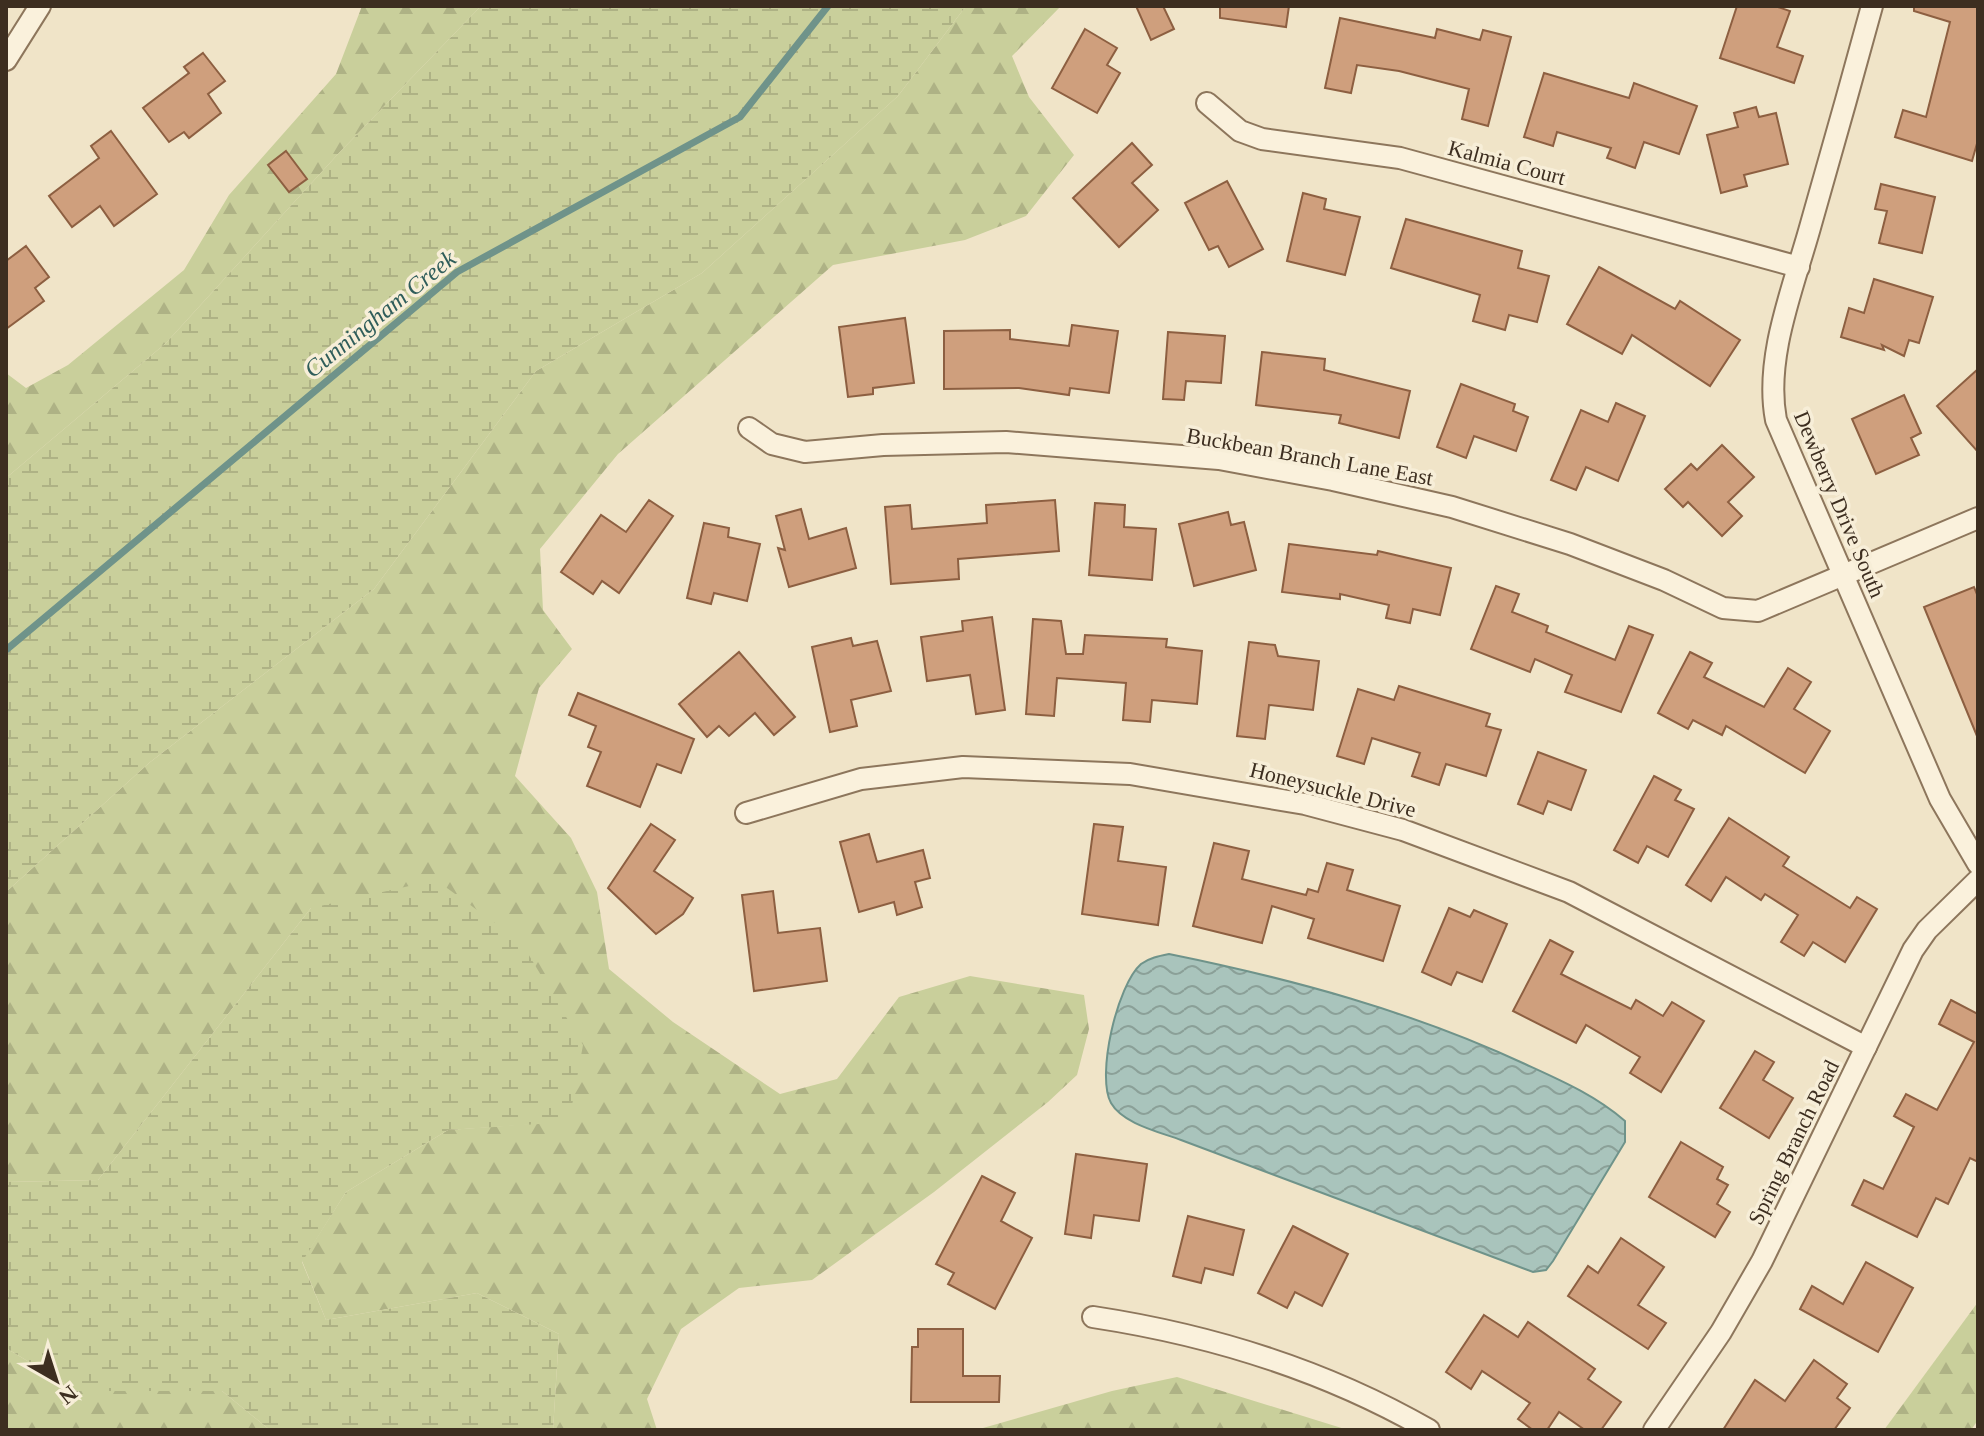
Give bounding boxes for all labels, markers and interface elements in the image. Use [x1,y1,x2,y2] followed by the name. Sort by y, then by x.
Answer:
[1445,135,1568,190] street label: Kalmia Court
[299,245,461,383] water label: Cunningham Creek
[1789,407,1890,601] street label: Dewberry Drive South
[1185,422,1435,490] street label: Buckbean Branch Lane East
[1247,757,1419,822] street label: Honeysuckle Drive
[1743,1056,1844,1228] street label: Spring Branch Road
[16,1340,96,1420] north arrow
[54,1380,82,1410] text: N

